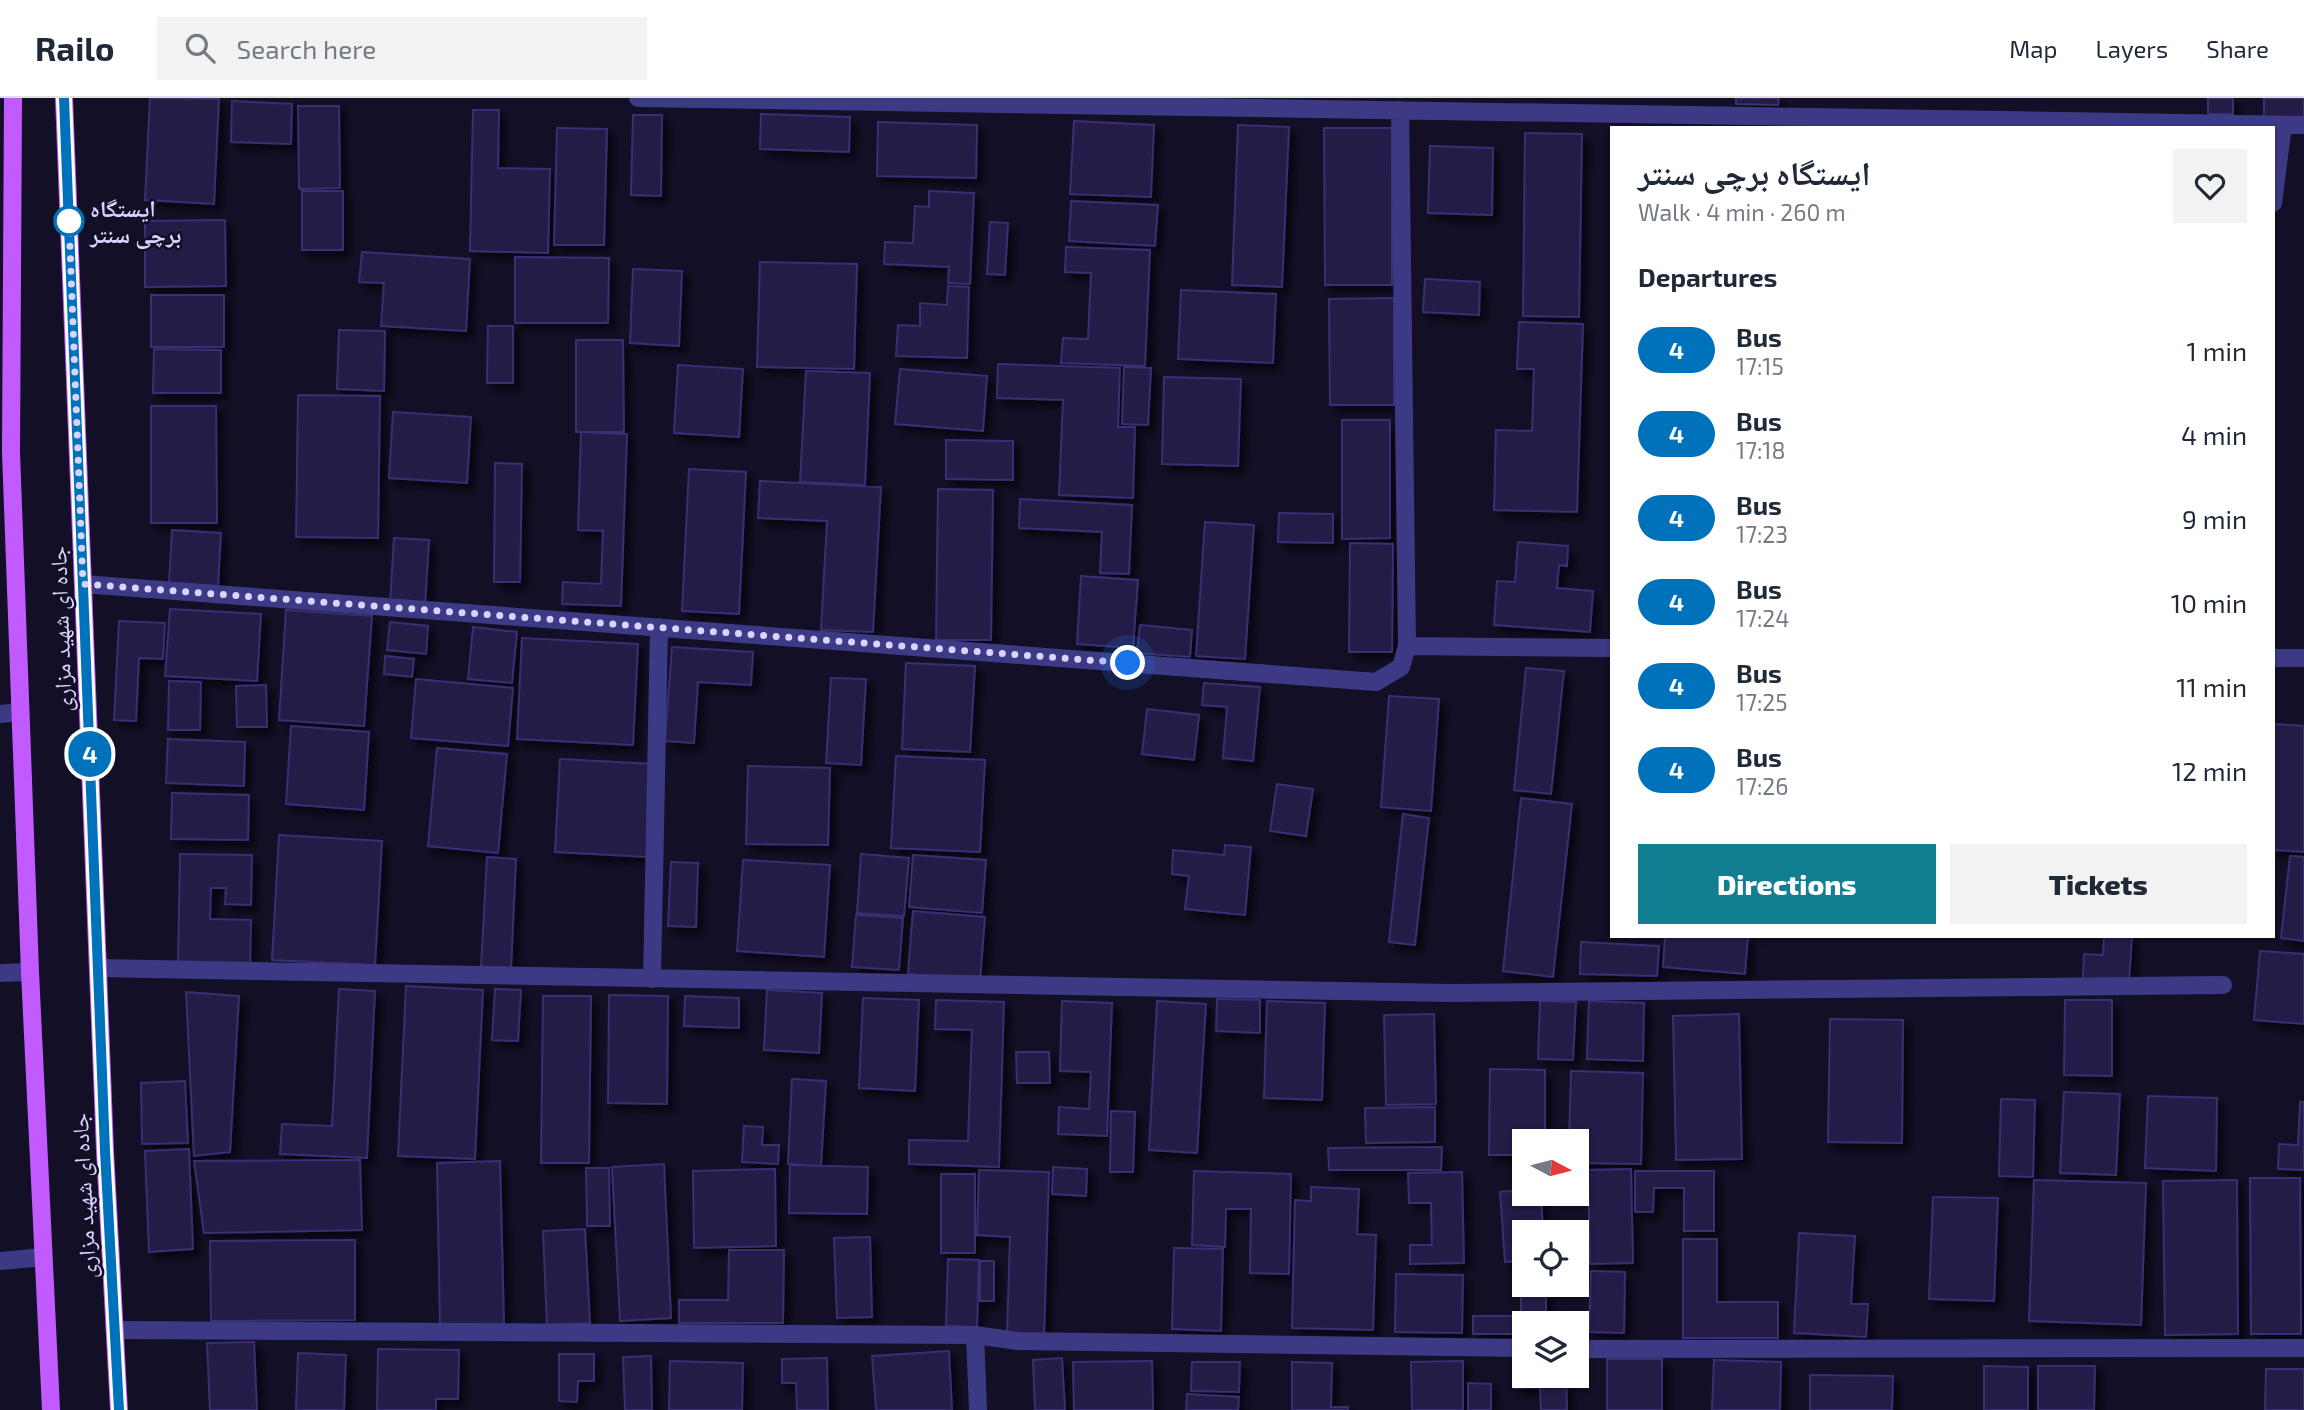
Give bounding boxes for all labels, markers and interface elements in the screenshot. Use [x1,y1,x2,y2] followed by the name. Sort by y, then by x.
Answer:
[157,17,647,80] search box
[35,28,115,68] text: Railo
[181,29,219,67] icon: search
[237,33,376,64] text: Search here
[2009,34,2057,63] text: Map
[2095,34,2168,63] text: Layers
[2206,34,2269,63] text: Share
[2173,149,2247,223] button: heart
[1638,152,1871,192] text: ایستگاه برچی سنتر
[89,194,181,249] place label: ایستگاه برچی سنتر
[1638,198,1846,226] text: Walk · 4 min · 260 m
[54,206,84,236] marker: ایستگاه برچی سنتر
[1638,261,1777,292] text: Departures
[1736,321,1782,352] text: Bus
[1669,335,1684,364] text: 4
[2187,335,2247,366] text: 1 min
[1736,352,1784,380] text: 17:15
[1736,405,1782,436] text: Bus
[1669,419,1684,448] text: 4
[2181,419,2247,450] text: 4 min
[1736,436,1785,464] text: 17:18
[1736,489,1782,520] text: Bus
[1669,503,1684,532] text: 4
[2182,503,2247,534] text: 9 min
[1736,520,1788,548] text: 17:23
[43,546,78,712] street label: جاده ای شهید مزاری
[1736,573,1782,604] text: Bus
[1669,587,1684,616] text: 4
[2171,587,2247,618] text: 10 min
[1736,604,1789,632] text: 17:24
[1110,645,1145,680] your location
[1736,657,1782,688] text: Bus
[1669,671,1684,700] text: 4
[2176,671,2247,702] text: 11 min
[1736,688,1788,716] text: 17:25
[67,731,113,777] line badge: 4
[82,739,98,768] text: 4
[1736,741,1782,772] text: Bus
[1669,755,1684,784] text: 4
[2172,755,2247,786] text: 12 min
[1736,772,1788,800] text: 17:26
[1638,844,1936,924] button: Directions
[1950,844,2247,924] button: Tickets
[65,1112,102,1280] street label: جاده ای شهید مزاری
[1512,1129,1589,1206] north arrow
[1512,1129,1589,1388] map controls
[1512,1220,1589,1297] button: locate
[1512,1311,1589,1388] button: layers

